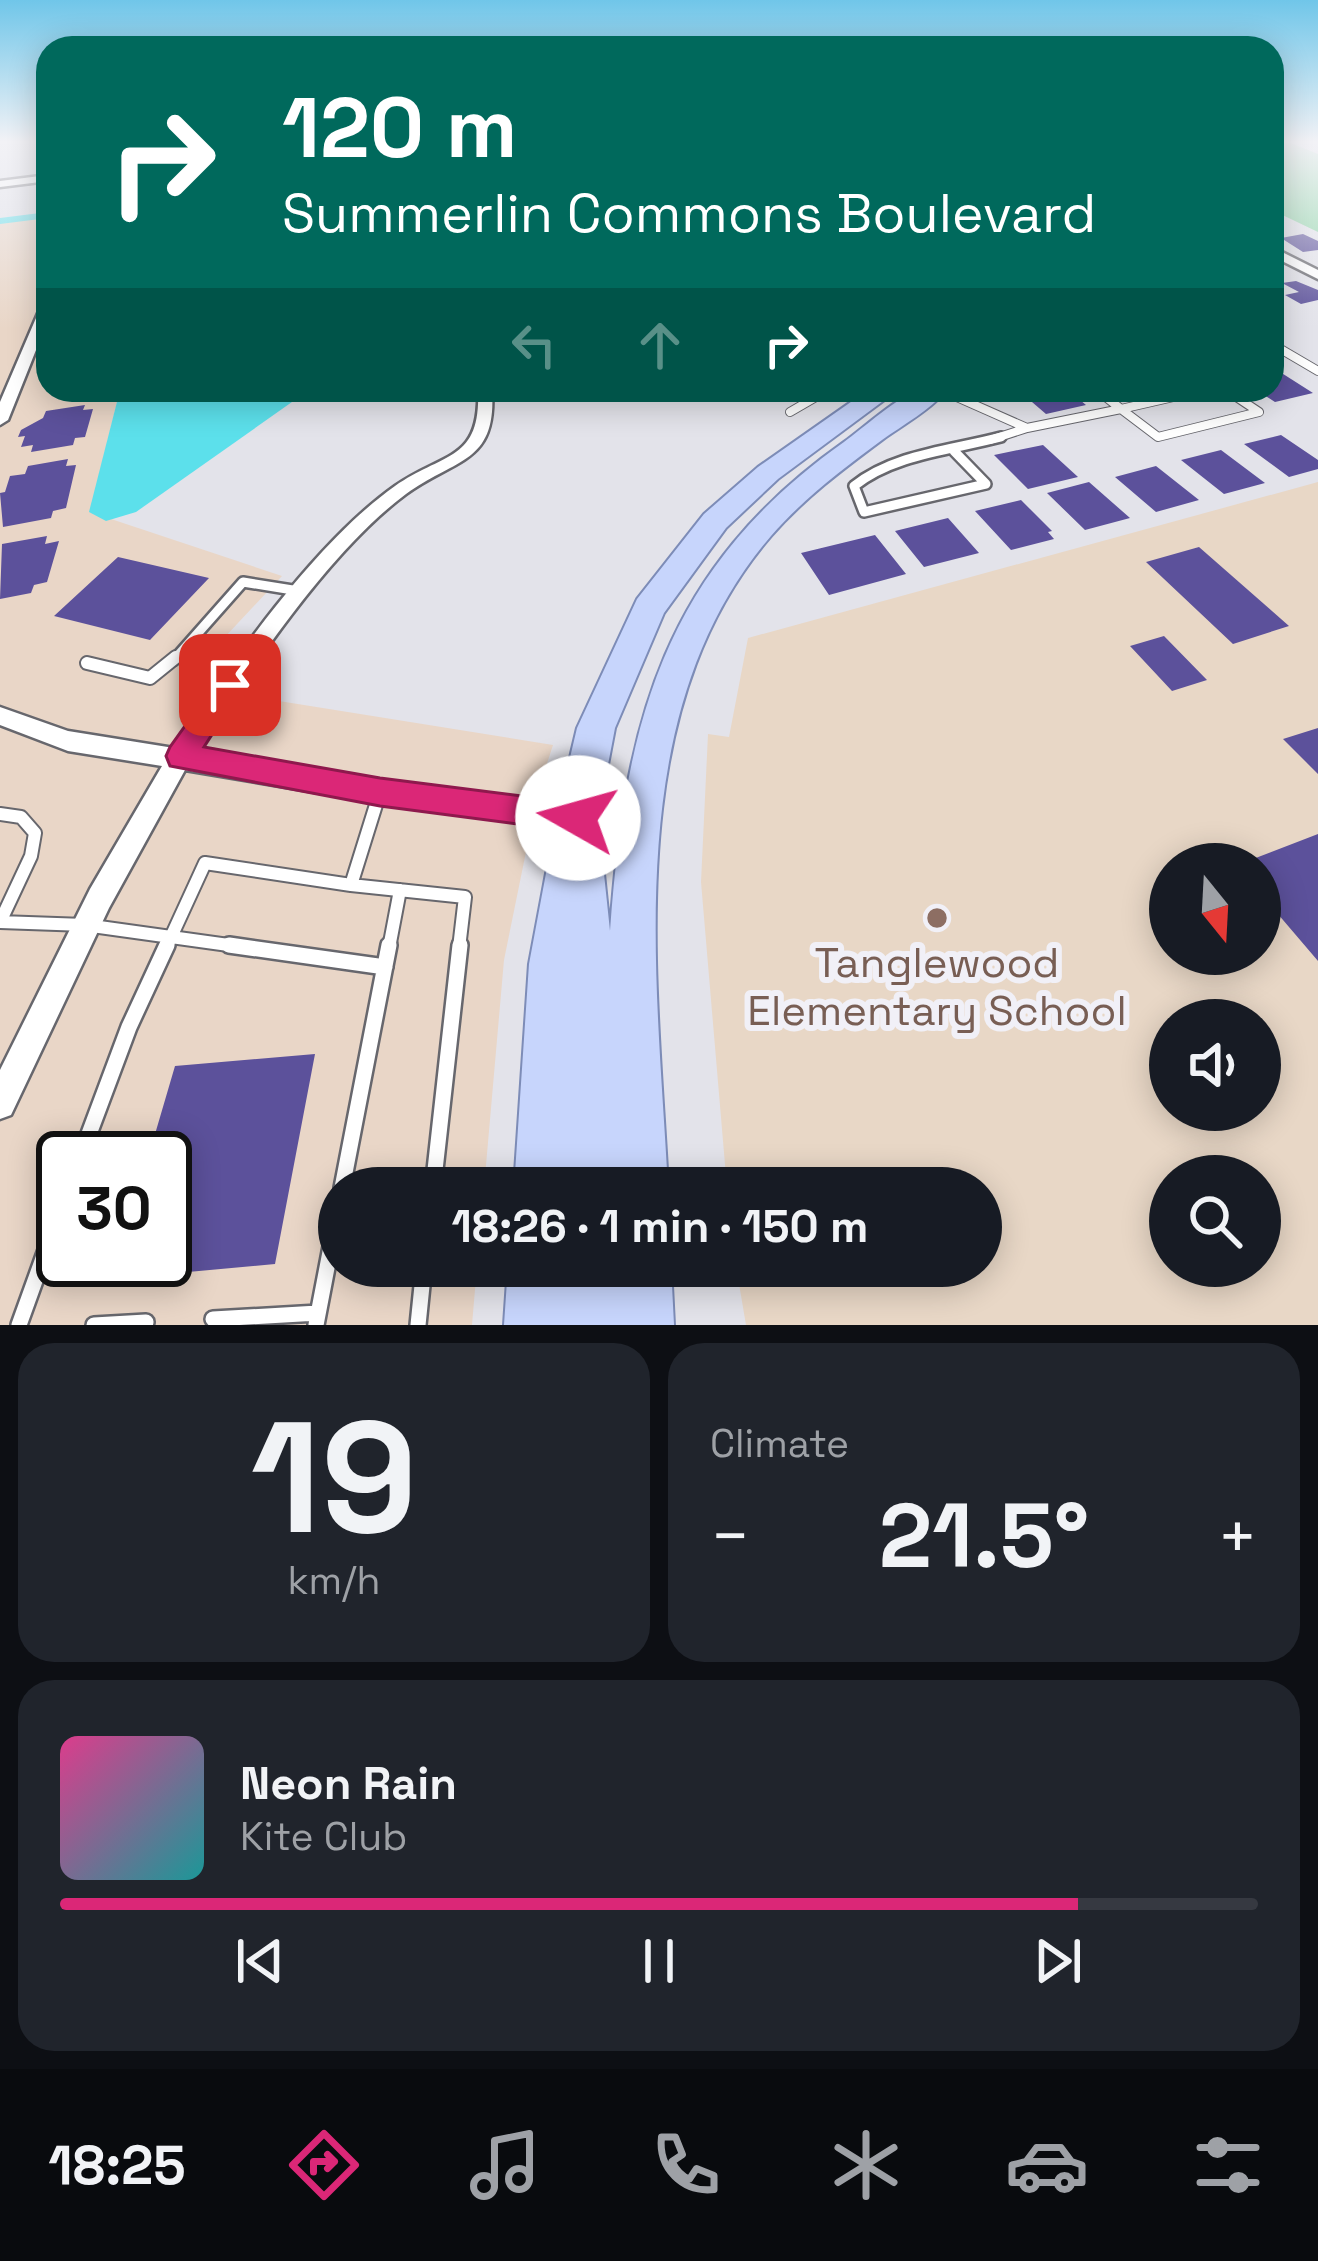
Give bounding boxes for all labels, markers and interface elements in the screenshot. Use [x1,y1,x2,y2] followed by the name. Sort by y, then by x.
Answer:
[282,74,517,182] text: 120 m
[84,84,240,240] icon: right
[282,179,1096,248] text: Summerlin Commons Boulevard
[501,312,567,378] icon: left
[627,312,693,378] icon: ahead
[753,312,819,378] icon: right
[179,634,281,736] pin
[197,652,263,718] icon: arrive
[515,755,641,881] position arrow
[1149,843,1281,975] north arrow
[1149,843,1281,1287] map controls
[924,905,950,931] marker: Tanglewood Elementary School
[747,936,1127,1037] place label: Tanglewood Elementary School
[1149,999,1281,1131] button: sound
[36,1131,192,1287] speed limit sign: 30
[1149,1155,1281,1287] button: search
[452,1198,868,1255] text: 18:26 · 1 min · 150 m
[251,1378,417,1578] text: 19
[710,1419,849,1468] text: Climate
[879,1478,1089,1593] text: 21.5°
[710,1494,751,1578] text: −
[1217,1494,1258,1578] text: +
[288,1556,380,1605] text: km/h
[240,1755,457,1812] text: Neon Rain
[240,1812,407,1861] text: Kite Club
[227,1928,293,1994] icon: previous
[626,1928,692,1994] icon: pause
[1025,1928,1091,1994] icon: next
[282,2123,366,2207] icon: directions
[463,2123,547,2207] icon: music
[644,2123,728,2207] icon: phone
[824,2123,908,2207] icon: climate
[1005,2123,1089,2207] icon: car
[1186,2123,1270,2207] icon: filters
[48,2131,186,2200] text: 18:25

